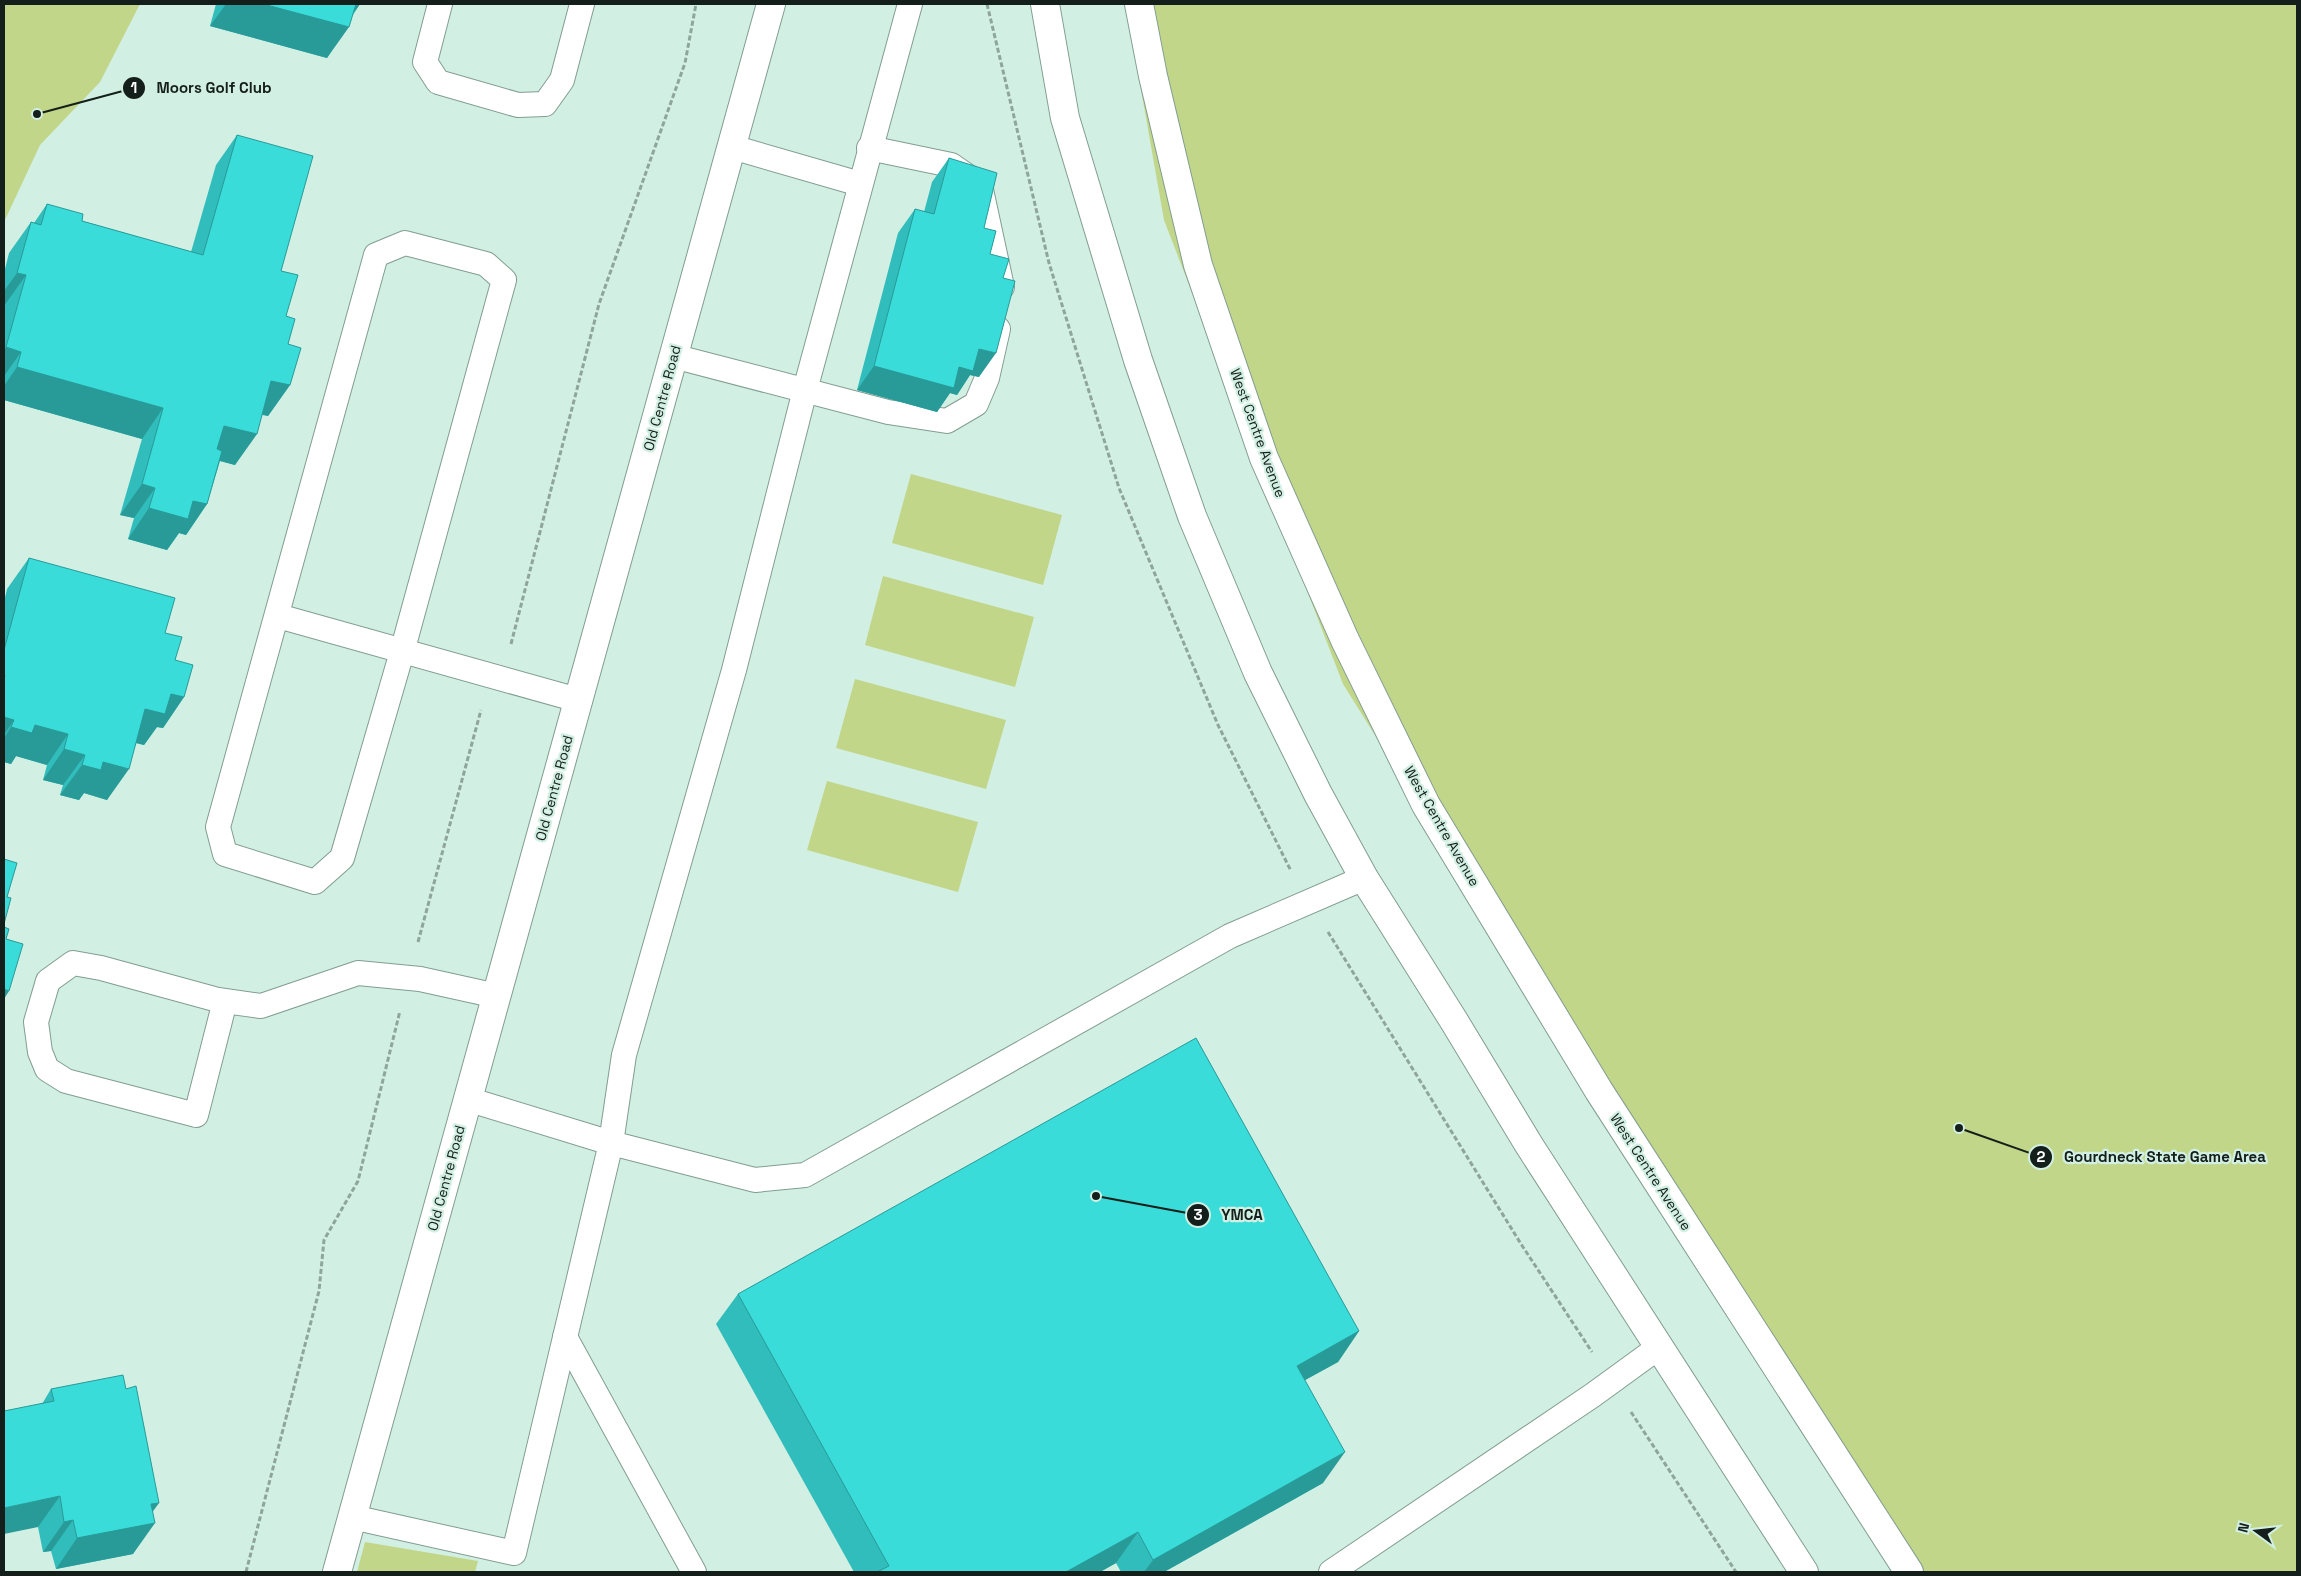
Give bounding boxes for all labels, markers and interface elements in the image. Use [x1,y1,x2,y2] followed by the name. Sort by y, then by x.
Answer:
[122,73,281,103] callout: Moors Golf Club
[131,78,137,97] text: 1
[157,78,271,97] text: Moors Golf Club
[639,343,685,453] street label: Old Centre Road
[1226,366,1290,500] street label: West Centre Avenue
[531,733,577,843] street label: Old Centre Road
[1400,763,1484,889] street label: West Centre Avenue
[1606,1110,1696,1234] street label: West Centre Avenue
[423,1123,469,1233] street label: Old Centre Road
[2029,1142,2276,1172] callout: Gourdneck State Game Area
[2037,1147,2046,1166] text: 2
[2064,1147,2266,1166] text: Gourdneck State Game Area
[1186,1200,1273,1230] callout: YMCA
[1193,1205,1203,1224] text: 3
[1221,1205,1263,1224] text: YMCA
[2231,1506,2281,1556] north arrow
[2234,1521,2253,1535] text: N

